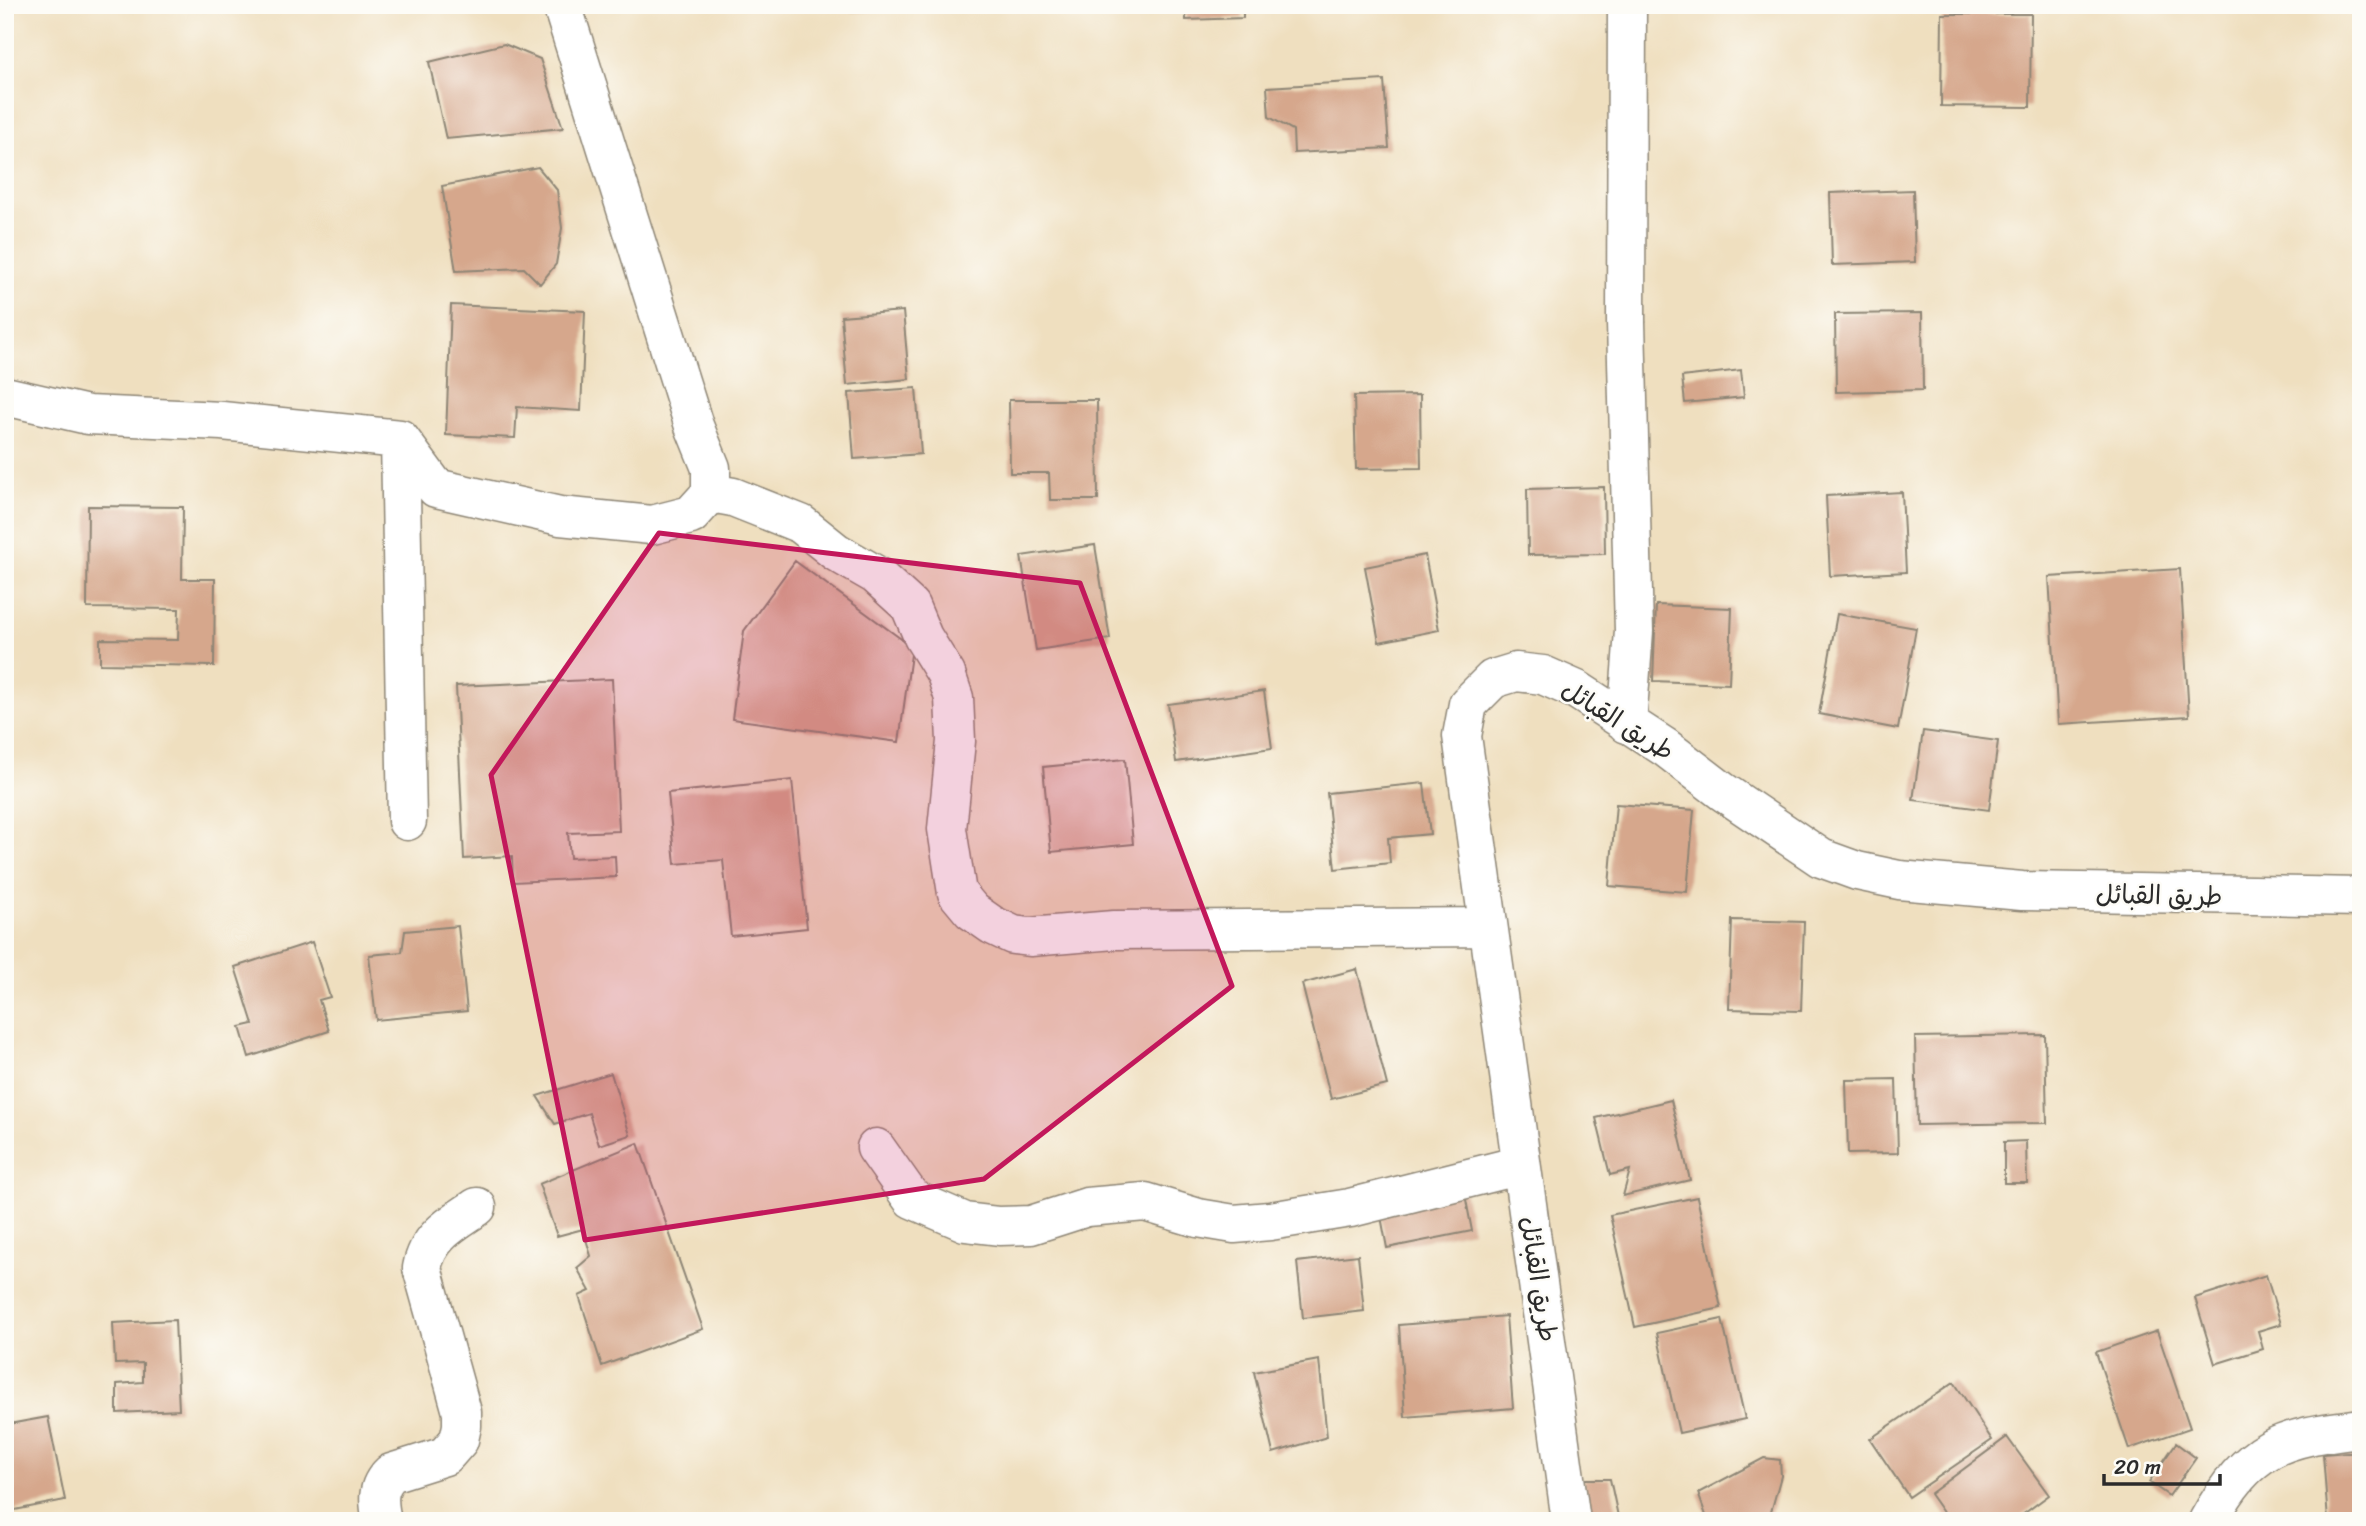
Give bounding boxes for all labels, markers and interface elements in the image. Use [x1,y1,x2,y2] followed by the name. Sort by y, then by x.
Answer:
[1552,667,1684,773] street label: طريق القبائل
[2095,871,2223,919] street label: طريق القبائل
[1506,1213,1572,1345] street label: طريق القبائل
[2104,1442,2219,1486] scale bar
[2114,1448,2161,1486] text: 20 m

